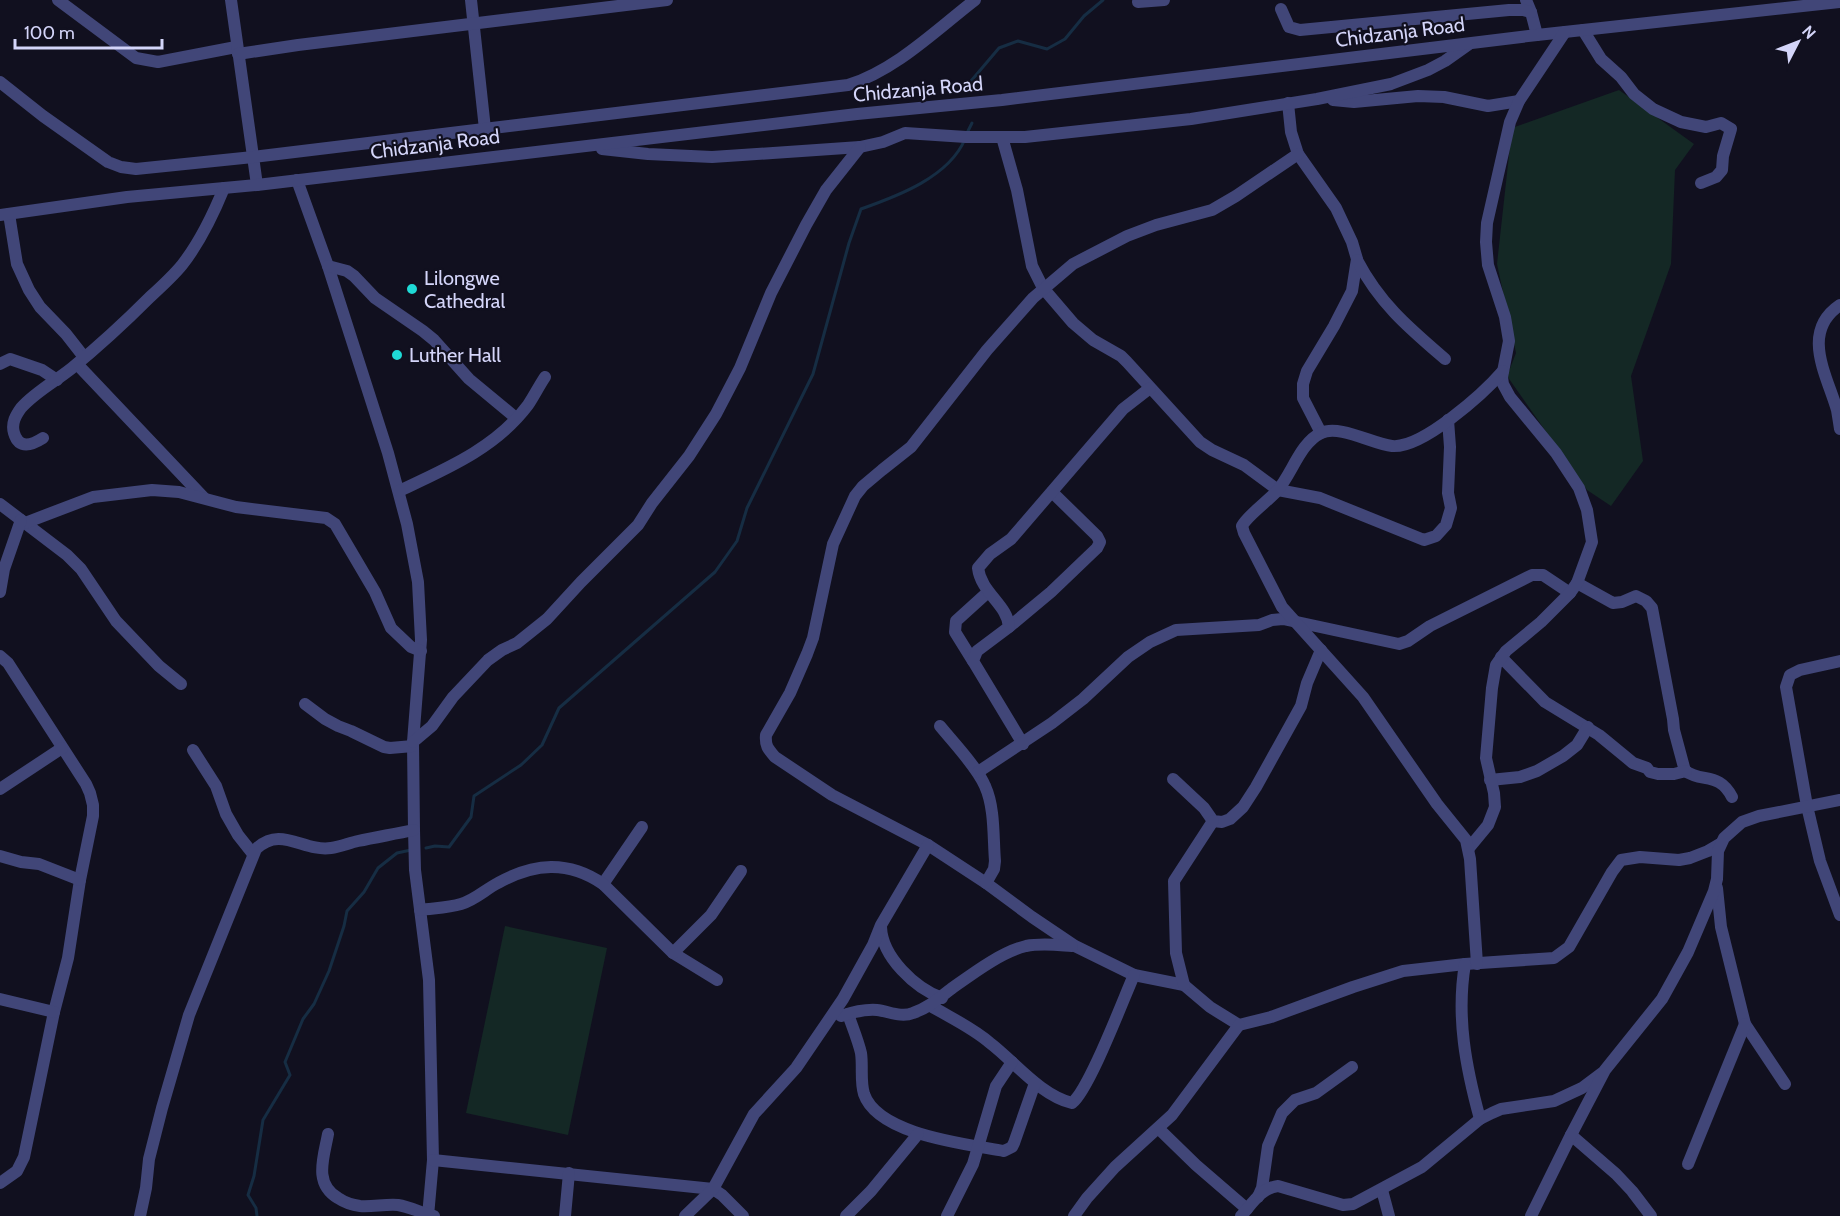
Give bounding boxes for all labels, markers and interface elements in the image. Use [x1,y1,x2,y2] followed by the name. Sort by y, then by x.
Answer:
[15,12,162,50] scale bar
[1334,12,1466,52] street label: Chidzanja Road
[1768,12,1828,72] north arrow
[24,22,75,44] text: 100 m
[1798,22,1820,43] text: N
[852,71,984,107] street label: Chidzanja Road
[369,124,501,164] street label: Chidzanja Road
[424,266,505,313] place label: Lilongwe Cathedral
[405,282,419,296] marker: Lilongwe Cathedral
[409,343,501,367] place label: Luther Hall
[390,348,404,362] marker: Luther Hall

